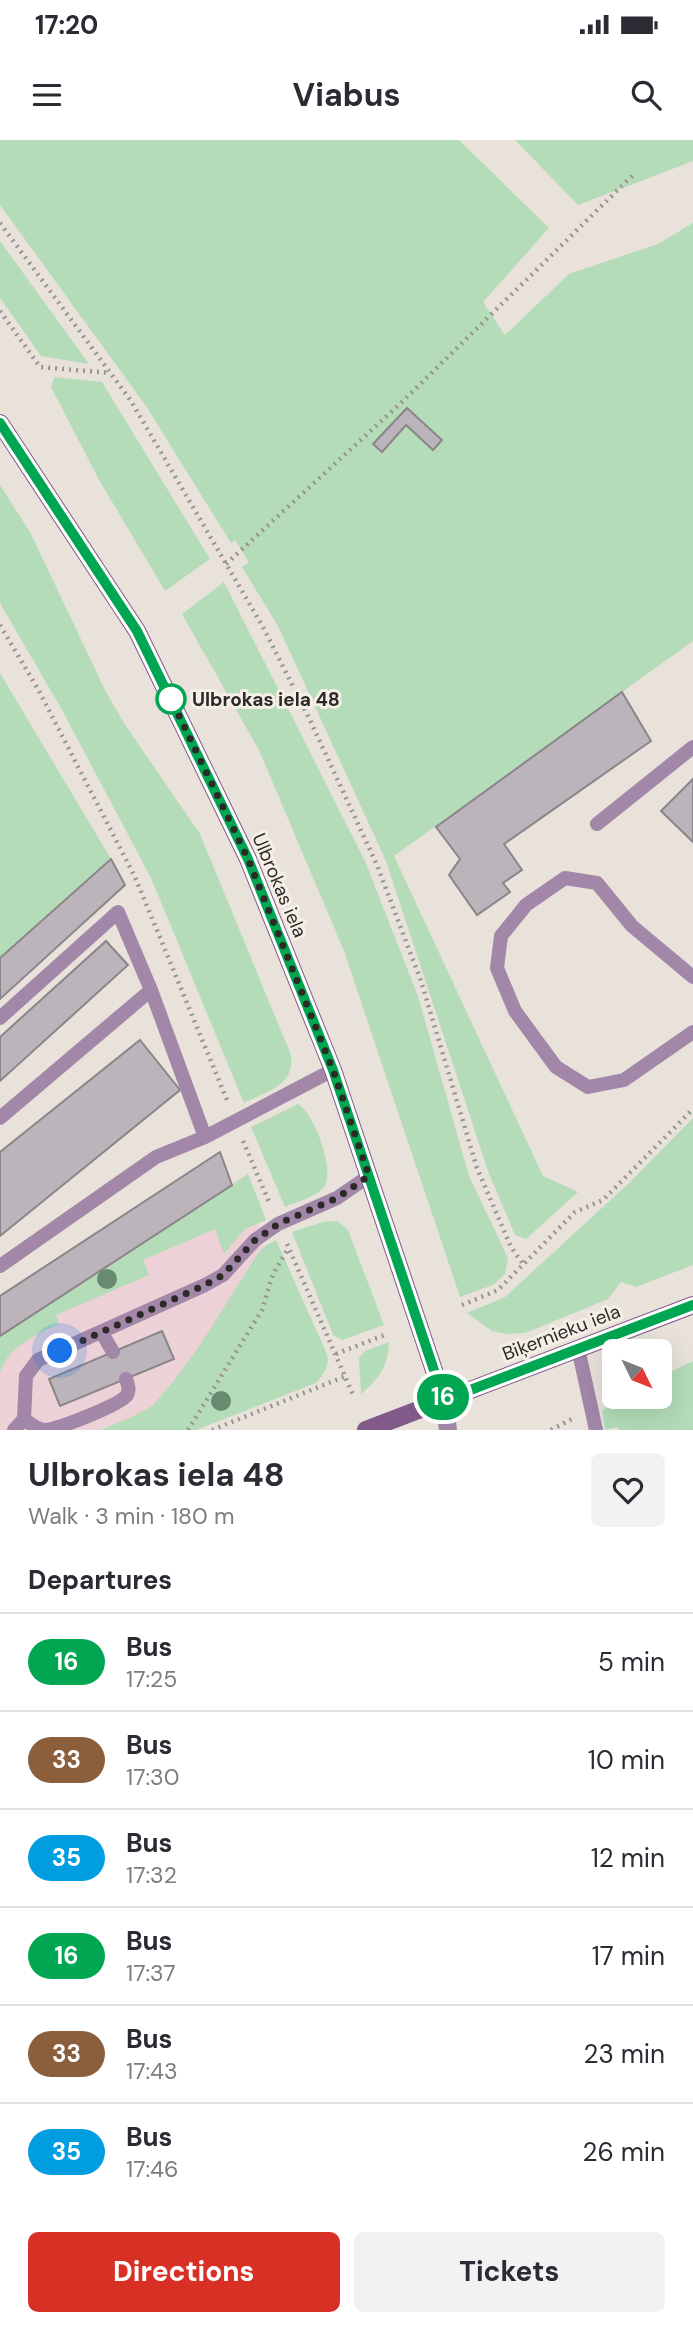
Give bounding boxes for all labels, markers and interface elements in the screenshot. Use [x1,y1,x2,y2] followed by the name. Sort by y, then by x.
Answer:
[35,8,98,42] text: 17:20
[293,74,400,116] text: Viabus
[28,76,66,114] icon: menu
[627,76,665,114] icon: search
[156,684,186,714] marker: Ulbrokas iela 48
[192,687,340,712] place label: Ulbrokas iela 48
[246,829,313,941] street label: Ulbrokas iela
[499,1298,624,1366] street label: Biķernieku iela
[42,1333,77,1368] your location
[602,1339,672,1409] north arrow
[602,1339,672,1409] map controls
[412,1374,474,1420] line badge: 16
[431,1381,455,1412] text: 16
[28,1453,285,1496] text: Ulbrokas iela 48
[591,1453,665,1527] button: heart
[28,1501,234,1531] text: Walk · 3 min · 180 m
[28,1563,172,1597] text: Departures
[126,1630,172,1664] text: Bus
[598,1645,665,1679] text: 5 min
[55,1646,78,1677] text: 16
[126,1664,177,1694] text: 17:25
[126,1728,172,1762] text: Bus
[588,1743,665,1777] text: 10 min
[52,1744,81,1775] text: 33
[126,1762,179,1792] text: 17:30
[126,1826,172,1860] text: Bus
[591,1841,665,1875] text: 12 min
[52,1842,81,1873] text: 35
[126,1860,177,1890] text: 17:32
[126,1924,172,1958] text: Bus
[592,1939,665,1973] text: 17 min
[55,1940,78,1971] text: 16
[126,1958,176,1988] text: 17:37
[126,2022,172,2056] text: Bus
[583,2037,665,2071] text: 23 min
[52,2038,81,2069] text: 33
[126,2056,178,2086] text: 17:43
[126,2120,172,2154] text: Bus
[582,2135,665,2169] text: 26 min
[52,2136,81,2167] text: 35
[126,2154,179,2184] text: 17:46
[28,2232,340,2312] button: Directions
[354,2232,665,2312] button: Tickets

